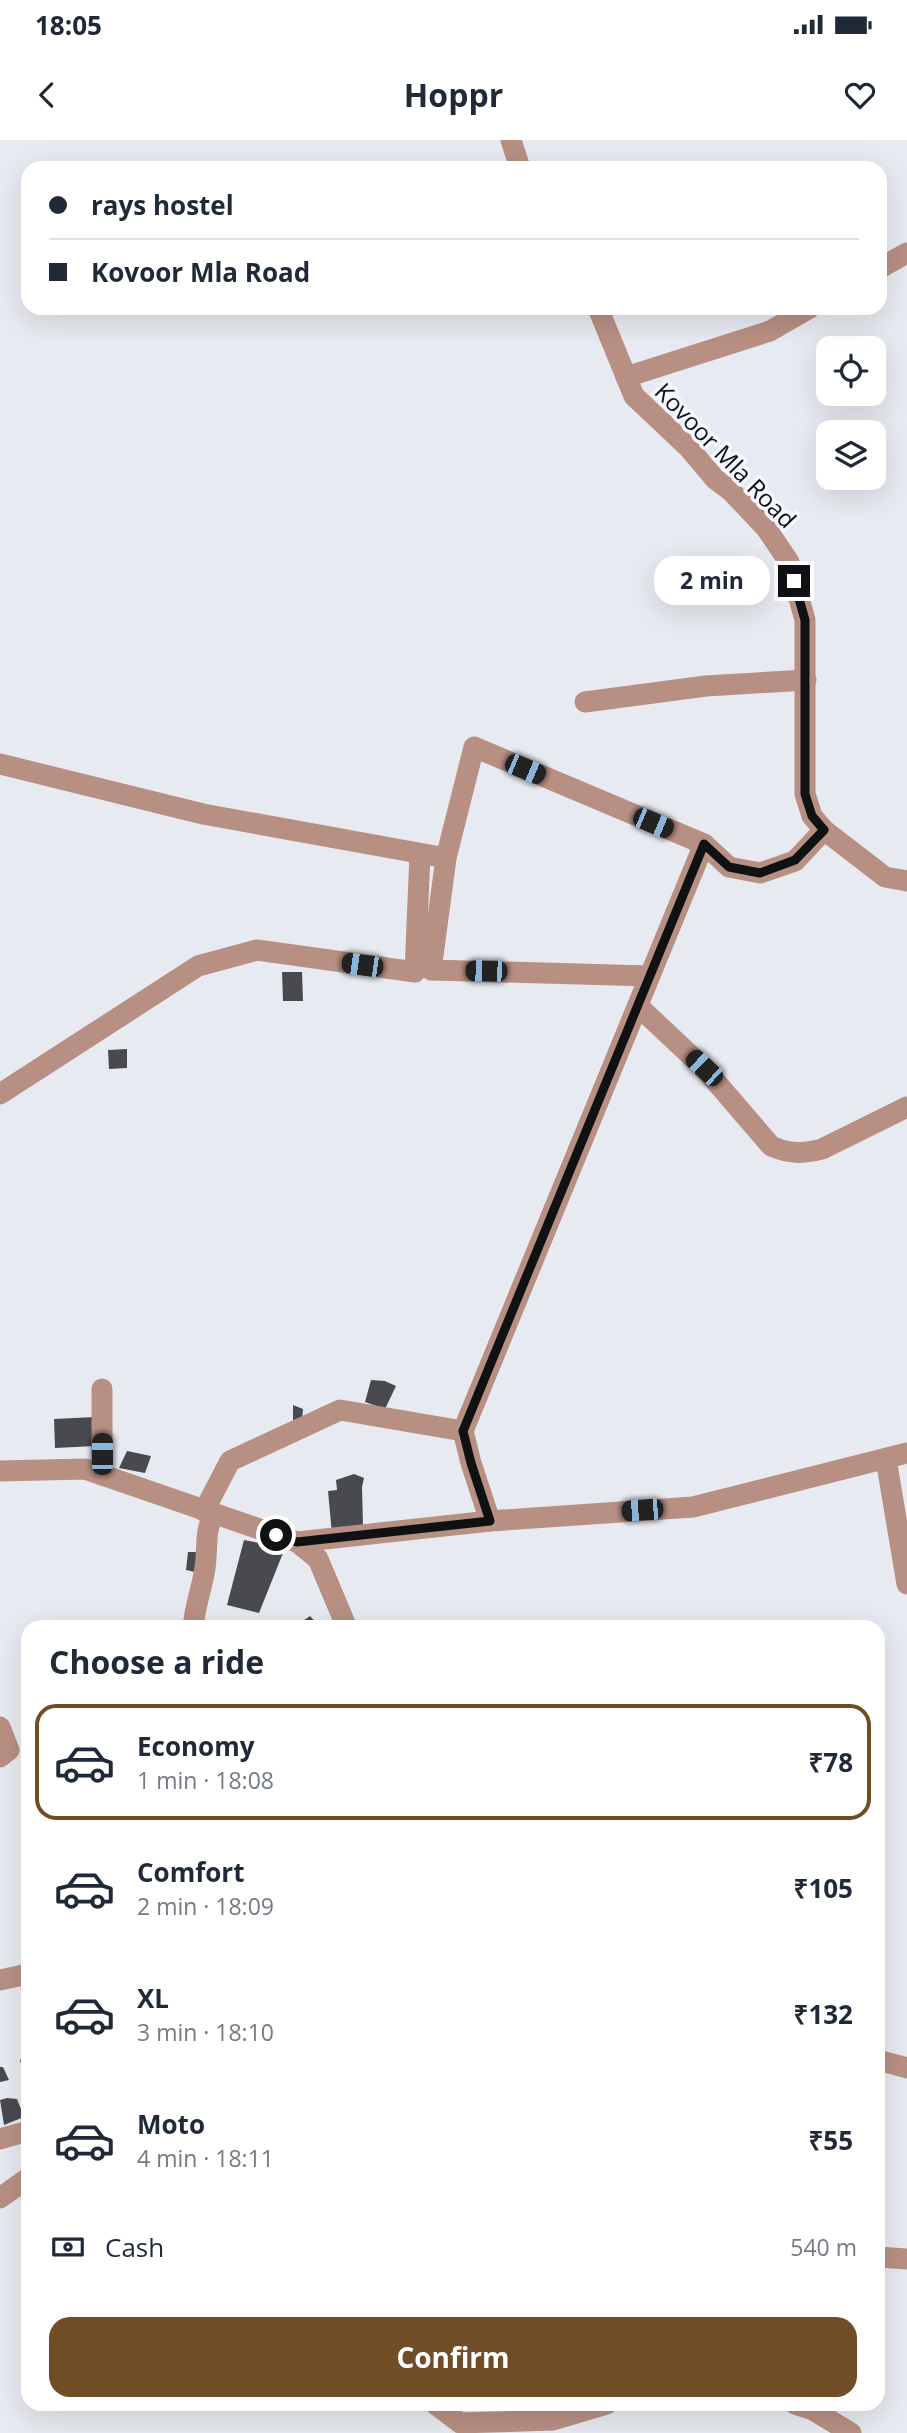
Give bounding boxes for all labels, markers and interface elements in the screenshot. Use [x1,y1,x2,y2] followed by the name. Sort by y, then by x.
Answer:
[35,7,102,43] text: 18:05
[404,73,503,116] text: Hoppr
[28,76,66,114] icon: back
[841,76,879,114] icon: heart
[91,187,234,223] text: rays hostel
[91,254,310,290] text: Kovoor Mla Road
[816,336,886,490] map controls
[816,336,886,406] button: locate
[648,375,804,535] street label: Kovoor Mla Road
[816,420,886,490] button: layers
[654,556,770,606] callout: 2 min
[680,564,744,596] text: 2 min
[778,565,810,597] route end
[502,751,549,787] car
[630,805,677,841] car
[340,952,385,978] car
[465,960,508,982] car
[682,1046,727,1090] car
[92,1433,113,1475] car
[621,1498,664,1522] car
[260,1519,292,1551] route start
[49,1640,264,1683] text: Choose a ride
[137,1728,255,1764] text: Economy
[53,1731,116,1794] icon: car
[808,1744,853,1780] text: ₹78
[137,1764,274,1796] text: 1 min · 18:08
[137,1854,244,1890] text: Comfort
[53,1857,116,1920] icon: car
[794,1870,853,1906] text: ₹105
[137,1890,274,1922] text: 2 min · 18:09
[137,1980,169,2016] text: XL
[53,1983,116,2046] icon: car
[794,1996,853,2032] text: ₹132
[137,2016,274,2048] text: 3 min · 18:10
[137,2106,205,2142] text: Moto
[53,2109,116,2172] icon: car
[808,2122,853,2158] text: ₹55
[137,2142,274,2174] text: 4 min · 18:11
[49,2228,87,2266] icon: cash
[105,2229,164,2265] text: Cash
[790,2231,857,2263] text: 540 m
[49,2317,857,2397] button: Confirm

